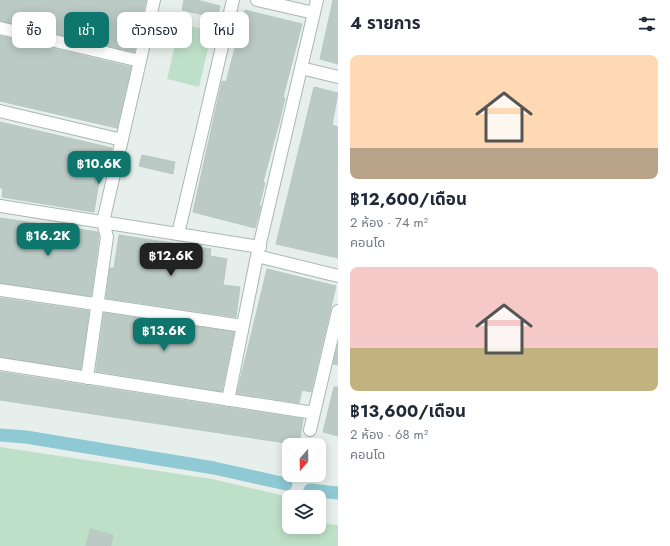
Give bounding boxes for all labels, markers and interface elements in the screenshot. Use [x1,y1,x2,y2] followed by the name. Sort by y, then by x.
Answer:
[350,11,421,35] text: 4 รายการ
[12,12,56,48] chip: ซื้อ
[64,12,109,48] chip: เช่า
[117,12,192,48] chip: ตัวกรอง
[200,12,249,48] chip: ใหม่
[636,13,658,35] icon: filters
[468,81,540,153] icon: home
[66,151,132,185] pin: ฿10.6K
[77,154,121,173] text: ฿10.6K
[350,187,467,211] text: ฿12,600/เดือน
[350,213,428,232] text: 2 ห้อง · 74 m²
[15,223,81,257] pin: ฿16.2K
[26,226,70,245] text: ฿16.2K
[350,233,385,252] text: คอนโด
[138,243,204,277] pin: ฿12.6K
[149,246,193,265] text: ฿12.6K
[468,293,540,365] icon: home
[131,318,197,352] pin: ฿13.6K
[142,321,186,340] text: ฿13.6K
[350,399,466,423] text: ฿13,600/เดือน
[350,425,428,444] text: 2 ห้อง · 68 m²
[282,438,326,482] north arrow
[282,438,326,534] map controls
[350,445,385,464] text: คอนโด
[282,490,326,534] button: layers

